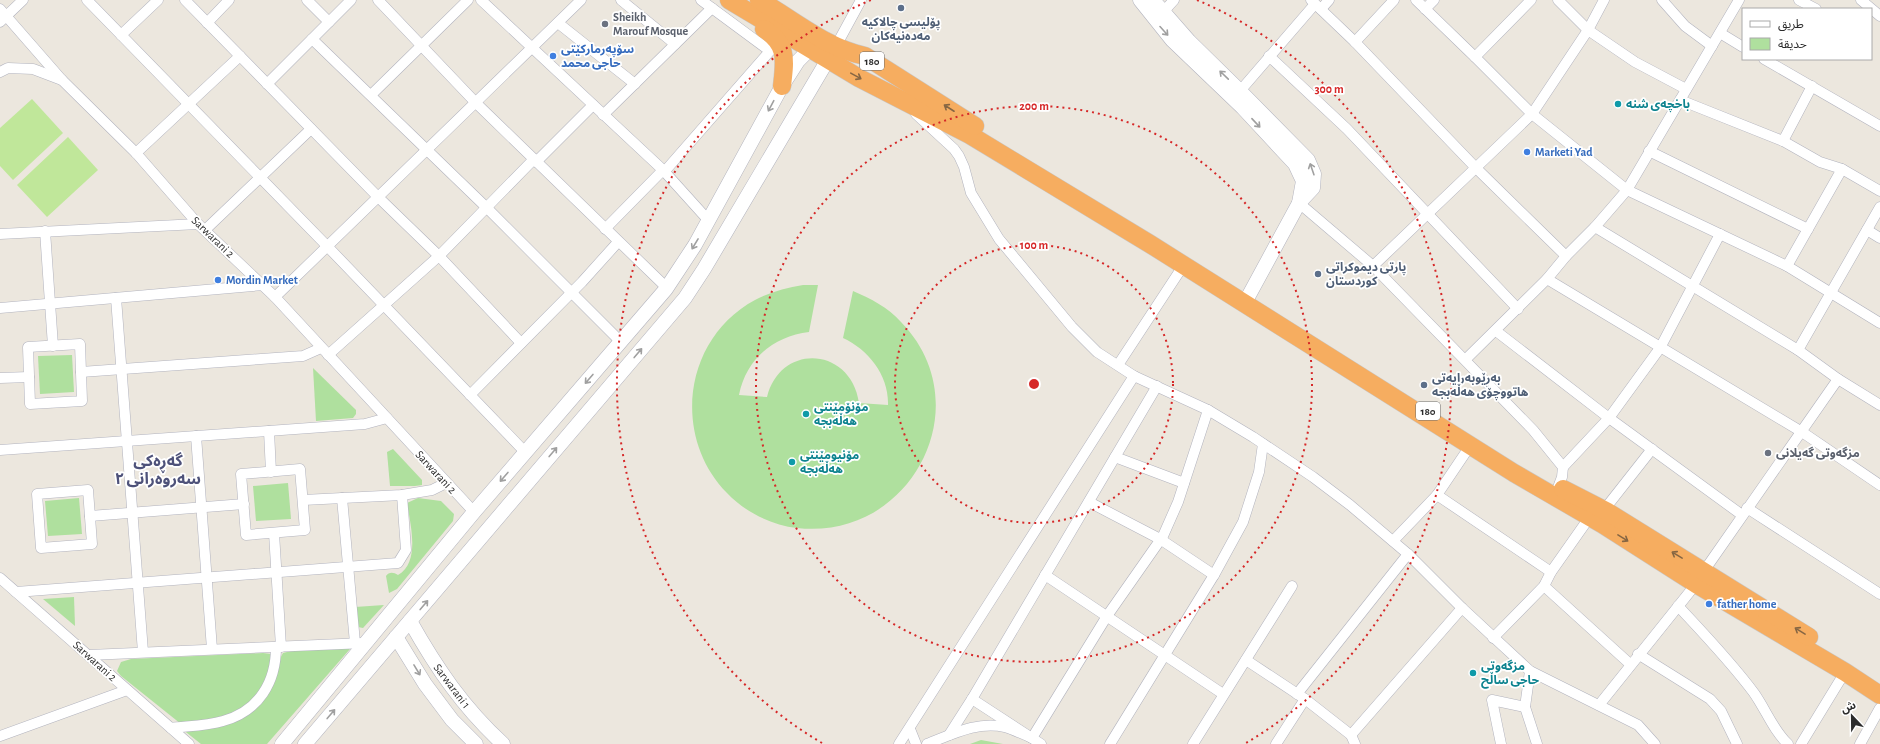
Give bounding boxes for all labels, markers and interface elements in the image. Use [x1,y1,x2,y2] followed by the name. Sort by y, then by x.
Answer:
[896,3,906,13] marker: پۆلیسی چالاکیە مەدەنیەکان
[1742,8,1872,60] legend
[613,11,689,37] place label: Sheikh Marouf Mosque
[862,16,940,43] place label: پۆلیسی چالاکیە مەدەنیەکان
[1778,18,1804,32] text: طريق
[600,19,610,29] marker: Sheikh Marouf Mosque
[1160,25,1169,36] one-way arrow
[1778,38,1807,51] text: حديقة
[561,43,634,70] place label: سۆپەرمارکێتی حاجی محمد
[548,51,558,61] marker: سۆپەرمارکێتی حاجی محمد
[860,52,884,70] road number: 180
[1219,70,1229,80] one-way arrow
[849,73,861,80] one-way arrow
[1314,83,1344,95] text: 300 m
[1626,98,1690,113] place label: باخچەی شنە
[767,99,775,111] one-way arrow
[1613,99,1623,109] marker: باخچەی شنە
[1019,100,1049,112] text: 200 m
[943,104,954,113] one-way arrow
[1251,118,1261,128] one-way arrow
[1535,146,1593,158] place label: Marketi Yad
[1522,147,1532,157] marker: Marketi Yad
[1308,163,1315,176] one-way arrow
[189,214,237,260] street label: Sarwarani 2
[691,238,699,250] one-way arrow
[1020,239,1048,251] text: 100 m
[1326,261,1406,288] place label: پارتی دیموکراتی کوردستان
[1313,269,1323,279] marker: پارتی دیموکراتی کوردستان
[226,274,298,286] place label: Mordin Market
[213,275,223,285] marker: Mordin Market
[633,348,642,358] one-way arrow
[1432,372,1529,401] place label: بەڕێوبەرایەتی هاتووچۆی هەڵەبجە
[584,373,593,384] one-way arrow
[1027,377,1041,391] centre of rings
[1419,380,1429,390] marker: بەڕێوبەرایەتی هاتووچۆی هەڵەبجە
[814,401,868,428] place label: مۆنۆمێنتی هەڵەبجە
[1416,402,1440,420] road number: 180
[801,409,811,419] marker: مۆنۆمێنتی هەڵەبجە
[1776,446,1860,460] place label: مزگەوتی گەیلانی
[549,447,558,457] one-way arrow
[413,448,459,496] street label: Sarwarani 2
[1763,448,1773,458] marker: مزگەوتی گەیلانی
[800,449,859,476] place label: مۆنیومێنتی هەڵەبجە
[115,452,201,488] district label: گەڕەکی سەروەرانی ٢
[787,457,797,467] marker: مۆنیومێنتی هەڵەبجە
[499,472,508,482] one-way arrow
[1617,534,1629,542] one-way arrow
[1671,550,1683,558] one-way arrow
[1717,598,1777,610] place label: father home
[420,599,429,610] one-way arrow
[1704,599,1714,609] marker: father home
[1794,627,1805,635] one-way arrow
[71,639,119,684] street label: Sarwarani 2
[1481,659,1539,689] place label: مزگەوتی حاجی ساڵح
[431,661,473,711] street label: Sarwarani 1
[413,664,421,676] one-way arrow
[1468,668,1478,678] marker: مزگەوتی حاجی ساڵح
[1832,696,1872,736] north arrow
[1839,699,1858,716] text: ش
[326,709,335,720] one-way arrow

